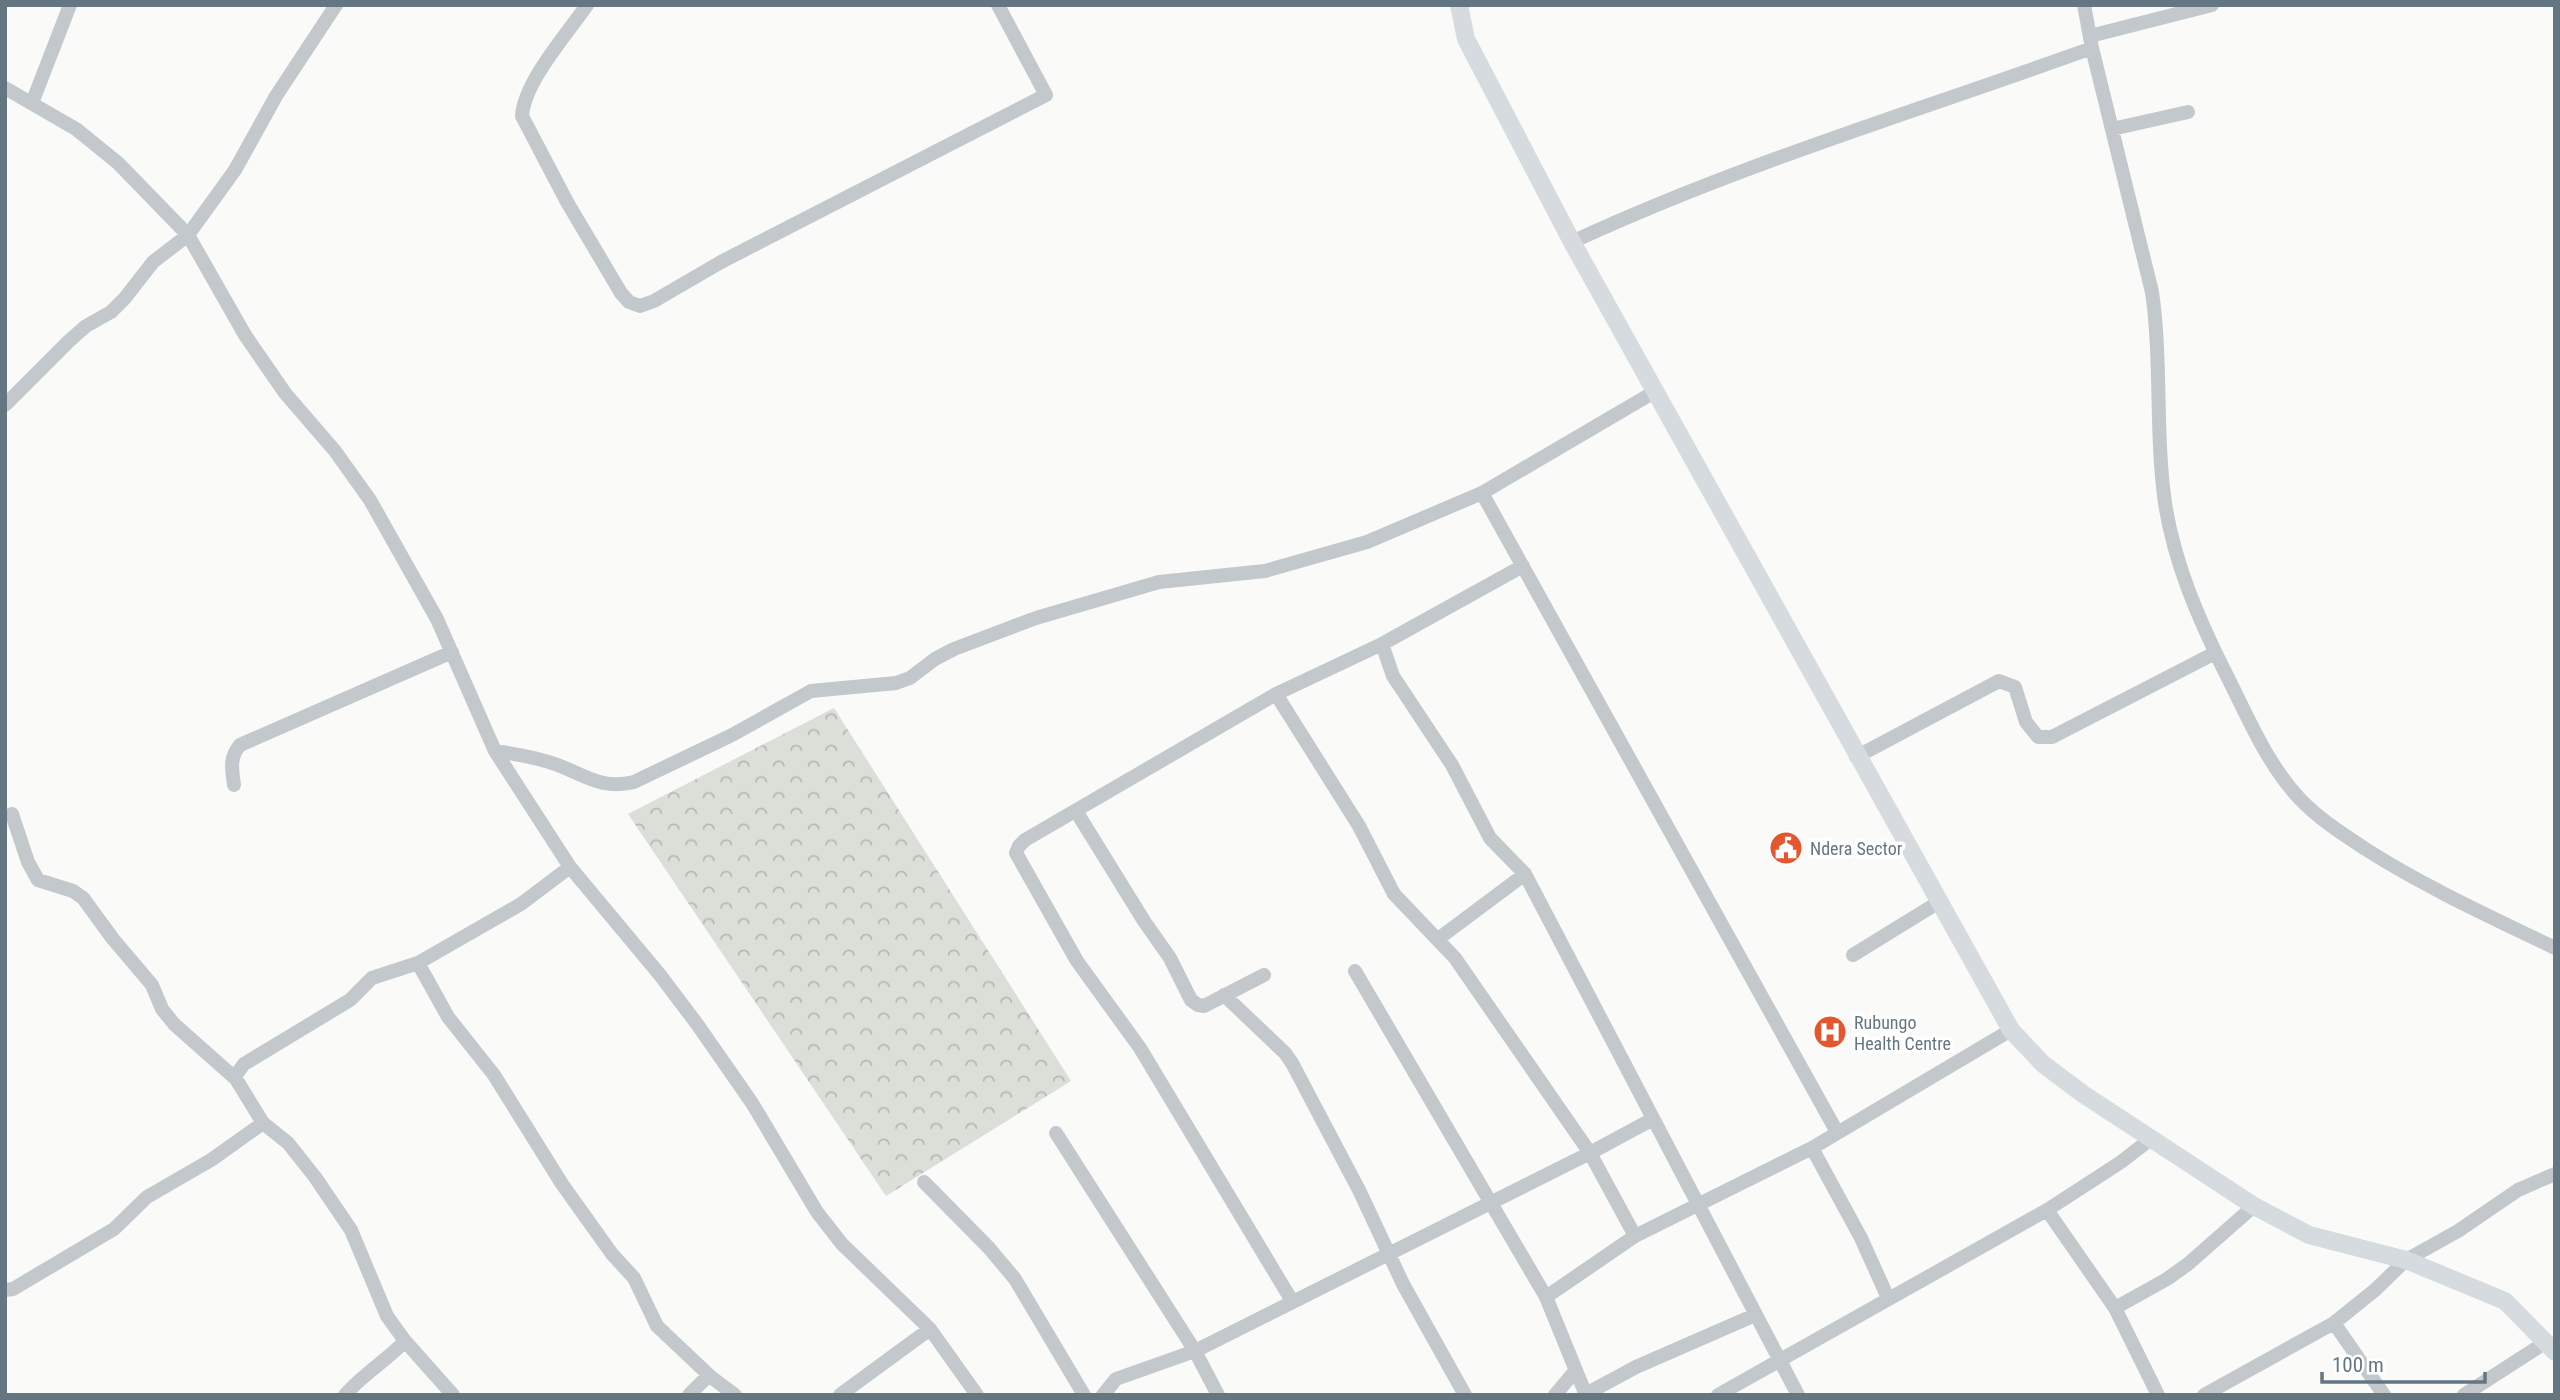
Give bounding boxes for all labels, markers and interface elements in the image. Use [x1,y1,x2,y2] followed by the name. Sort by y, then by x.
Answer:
[1767,829,1805,867] public building icon: Ndera Sector
[1810,838,1903,859] place label: Ndera Sector
[1854,1012,1951,1054] place label: Rubungo Health Centre
[1811,1013,1849,1051] hospital icon: Rubungo Health Centre
[2322,1340,2485,1384] scale bar
[2332,1353,2384,1377] text: 100 m

